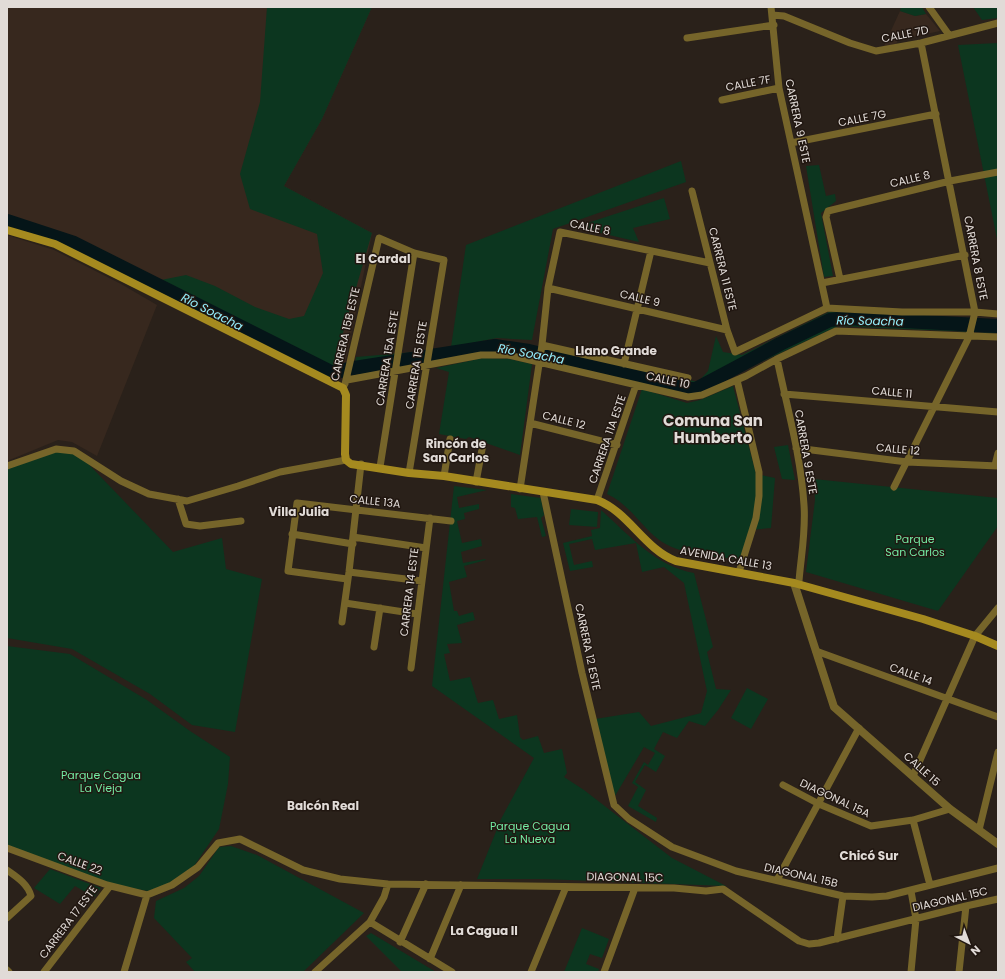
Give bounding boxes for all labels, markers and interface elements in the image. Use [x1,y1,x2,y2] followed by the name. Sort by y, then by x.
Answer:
[880,22,930,46] street label: CALLE 7D
[724,71,772,95] street label: CALLE 7F
[781,78,815,164] street label: CARRERA 9 ESTE
[837,105,888,130] street label: CALLE 7G
[888,167,932,191] street label: CALLE 8
[960,214,992,302] street label: CARRERA 8 ESTE
[568,215,612,239] street label: CALLE 8
[705,226,741,312] street label: CARRERA 11 ESTE
[356,250,410,267] district label: El Cardal
[326,286,364,382] street label: CARRERA 15B ESTE
[618,286,662,310] street label: CALLE 9
[178,289,246,334] water label: Río Soacha
[372,309,402,407] street label: CARRERA 15A ESTE
[836,311,904,330] water label: Río Soacha
[401,320,431,410] street label: CARRERA 15 ESTE
[496,339,566,368] water label: Río Soacha
[575,342,657,359] district label: Llano Grande
[645,368,691,392] street label: CALLE 10
[871,382,913,402] street label: CALLE 11
[584,392,630,486] street label: CARRERA 11A ESTE
[541,407,587,433] street label: CALLE 12
[791,408,821,496] street label: CARRERA 9 ESTE
[663,410,763,448] district label: Comuna San Humberto
[423,435,490,466] district label: Rincón de San Carlos
[875,439,921,459] street label: CALLE 12
[349,490,402,512] street label: CALLE 13A
[269,503,329,520] district label: Villa Julia
[885,531,945,560] park label: Parque San Carlos
[679,542,773,574] street label: AVENIDA CALLE 13
[396,547,422,637] street label: CARRERA 14 ESTE
[571,602,605,692] street label: CARRERA 12 ESTE
[887,659,935,689] street label: CALLE 14
[900,748,944,790] street label: CALLE 15
[61,767,141,796] park label: Parque Cagua La Vieja
[797,775,873,822] street label: DIAGONAL 15A
[287,797,359,814] district label: Balcón Real
[490,818,570,847] park label: Parque Cagua La Nueva
[840,847,898,864] district label: Chicó Sur
[55,848,105,878] street label: CALLE 22
[763,859,840,891] street label: DIAGONAL 15B
[586,868,664,886] street label: DIAGONAL 15C
[35,882,101,962] street label: CARRERA 17 ESTE
[911,883,989,915] street label: DIAGONAL 15C
[450,922,518,939] district label: La Cagua II
[949,923,989,963] north arrow
[967,942,984,959] text: N

